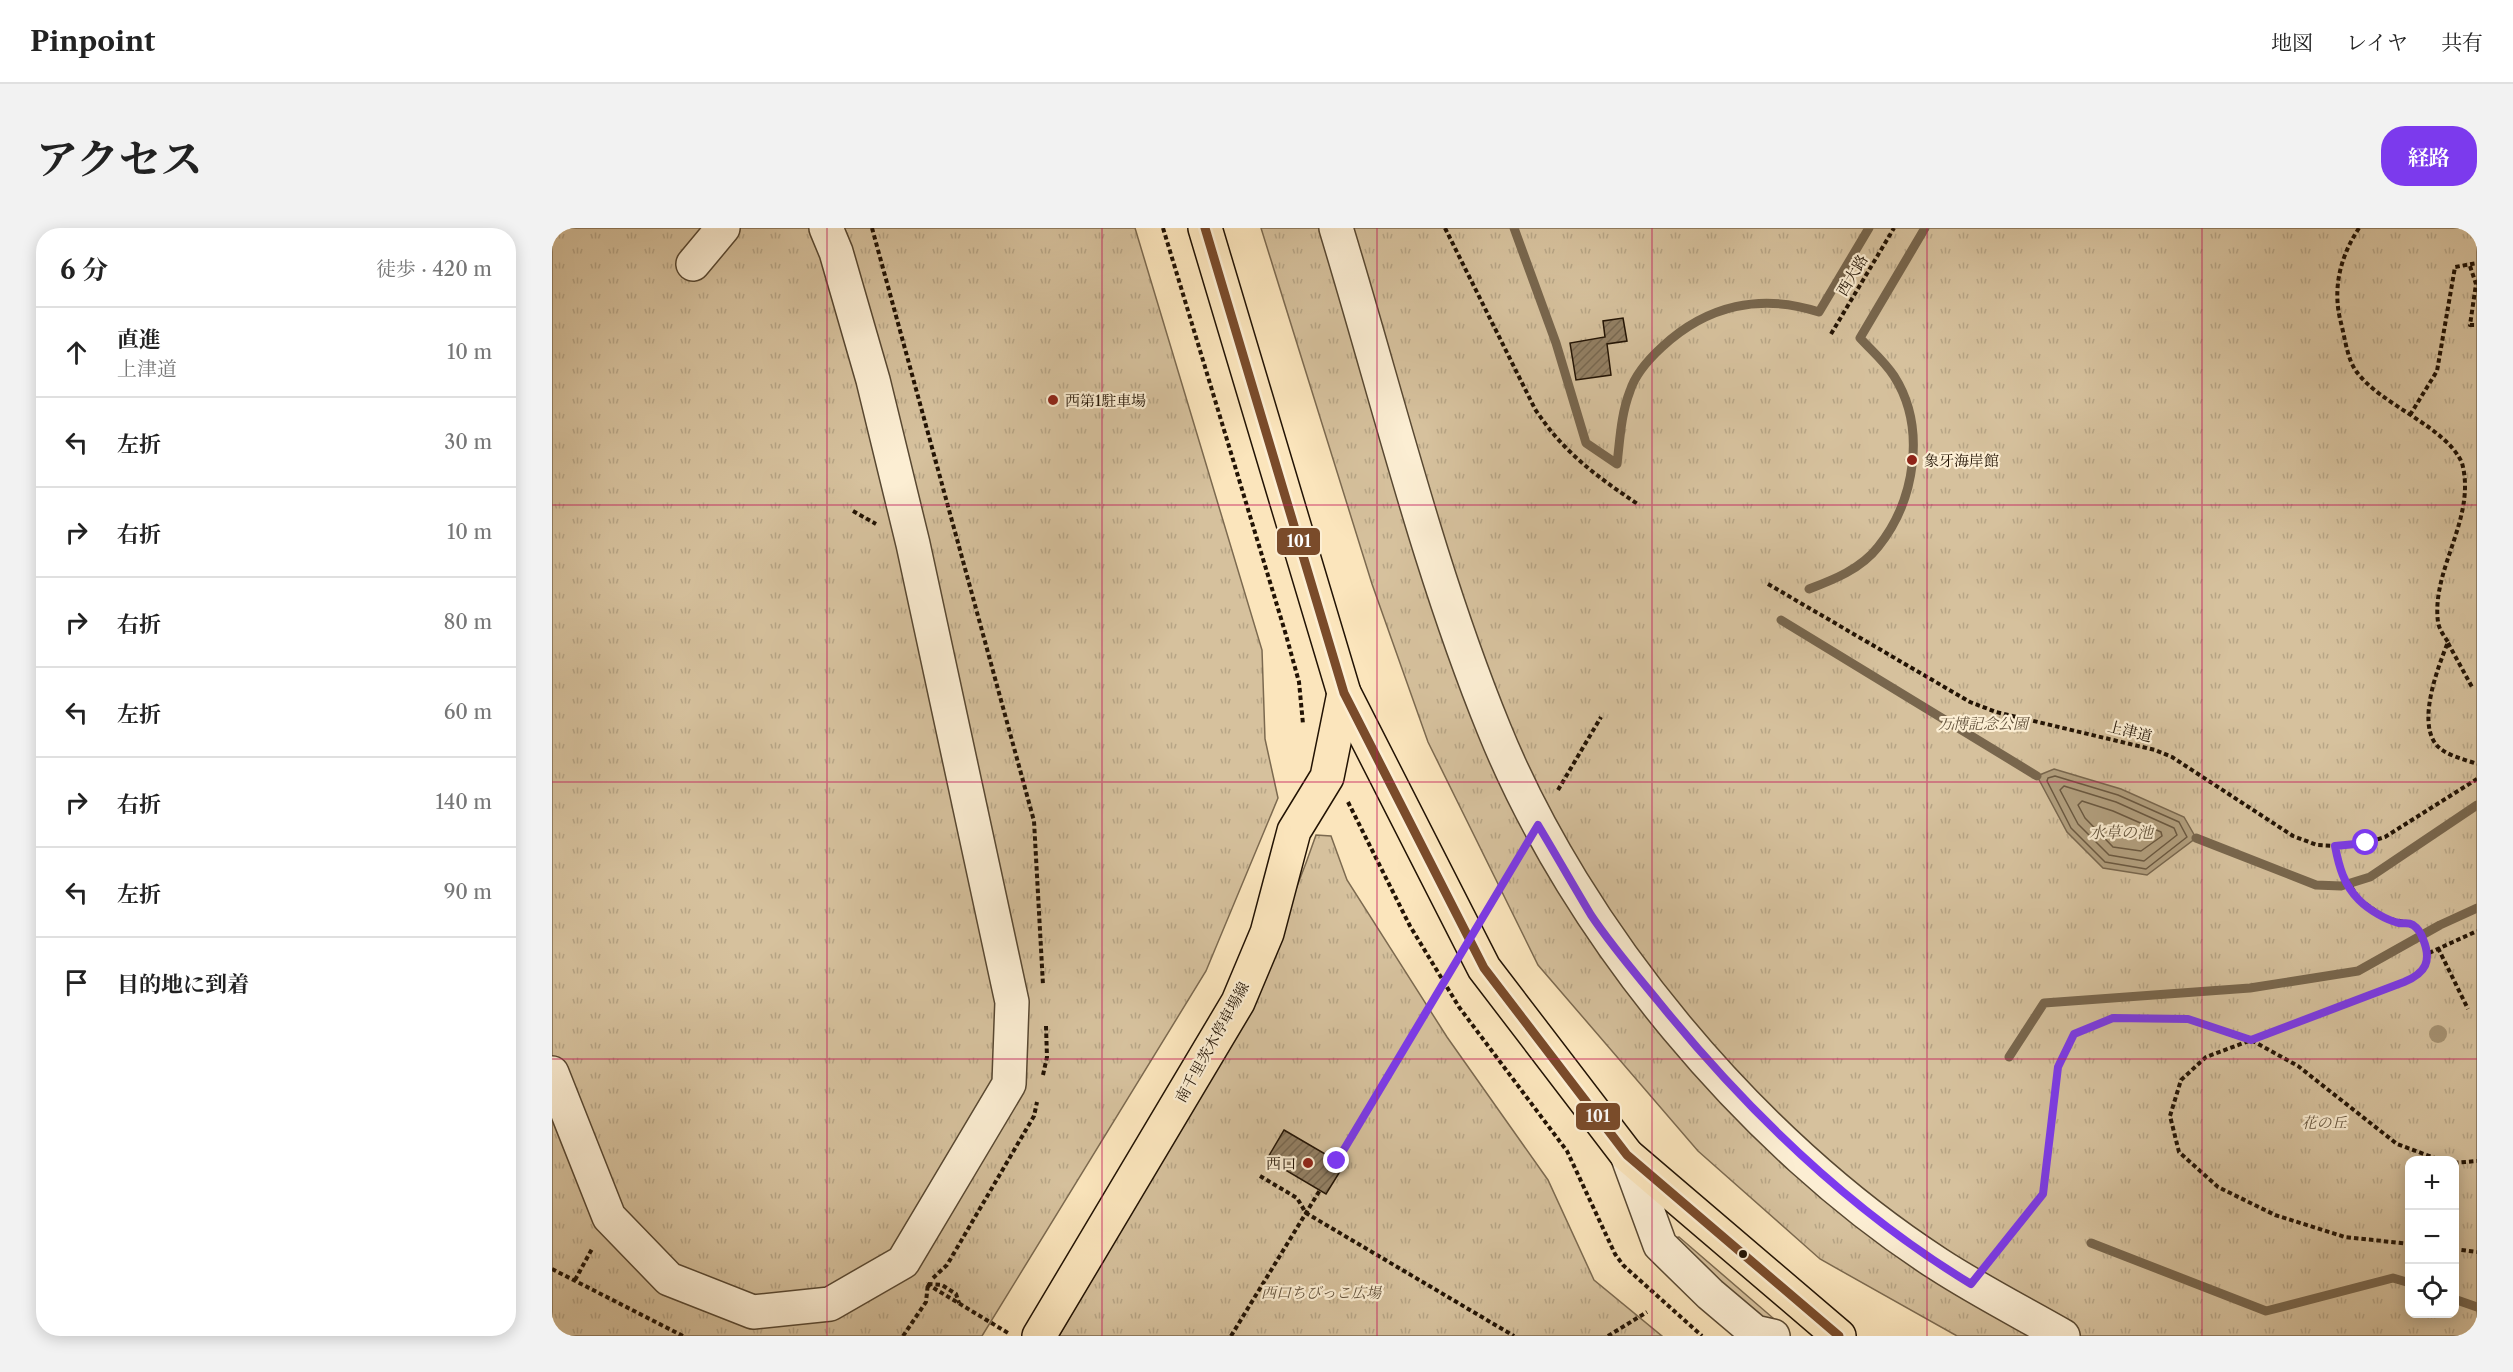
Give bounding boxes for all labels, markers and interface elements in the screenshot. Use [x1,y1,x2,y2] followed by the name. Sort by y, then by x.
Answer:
[30,24,155,58] text: Pinpoint
[2271,30,2313,55] text: 地図
[2346,30,2408,55] text: レイヤ
[2441,30,2483,55] text: 共有
[2381,126,2477,186] button: 経路
[36,133,203,185] text: アクセス
[1832,251,1872,299] street label: 西大路
[60,254,108,286] text: 6 分
[376,257,492,281] text: 徒歩 · 420 m
[117,326,161,353] text: 直進
[60,336,93,369] icon: ahead
[447,340,492,364] text: 10 m
[117,357,177,381] text: 上津道
[1065,391,1146,410] place label: 西第1駐車場
[1046,393,1060,407] marker: 西第1駐車場
[60,426,93,459] icon: left
[444,430,492,454] text: 30 m
[117,431,161,458] text: 左折
[1924,451,1999,470] place label: 象牙海岸館
[1905,453,1919,467] marker: 象牙海岸館
[60,516,93,549] icon: right
[447,520,492,544] text: 10 m
[117,521,161,548] text: 右折
[1276,527,1321,556] line badge: 101
[1287,531,1312,551] text: 101
[60,606,93,639] icon: right
[444,610,492,634] text: 80 m
[117,611,161,638] text: 右折
[60,696,93,729] icon: left
[444,700,492,724] text: 60 m
[117,701,161,728] text: 左折
[1938,714,2031,733] park label: 万博記念公園
[2106,716,2154,746] street label: 上津道
[60,786,93,819] icon: right
[435,790,492,814] text: 140 m
[117,791,161,818] text: 右折
[2089,822,2155,842] water label: 水草の池
[2352,829,2378,855] route start
[60,876,93,909] icon: left
[444,880,492,904] text: 90 m
[117,881,161,908] text: 左折
[60,966,93,999] icon: arrive
[117,971,249,998] text: 目的地に到着
[1171,978,1253,1106] street label: 南千里茨木停車場線
[1575,1102,1621,1131] line badge: 101
[1586,1106,1611,1126] text: 101
[2301,1113,2347,1132] park label: 花の丘
[1323,1147,1349,1173] route end
[1266,1154,1296,1173] place label: 西口
[1301,1156,1315,1170] marker: 西口
[2405,1156,2459,1318] map controls
[2405,1156,2459,1210] button: +
[2405,1210,2459,1264] button: −
[1737,1248,1749,1260] unlabelled marker
[2405,1264,2459,1318] button: locate
[1261,1283,1383,1302] park label: 西口ちびっこ広場

